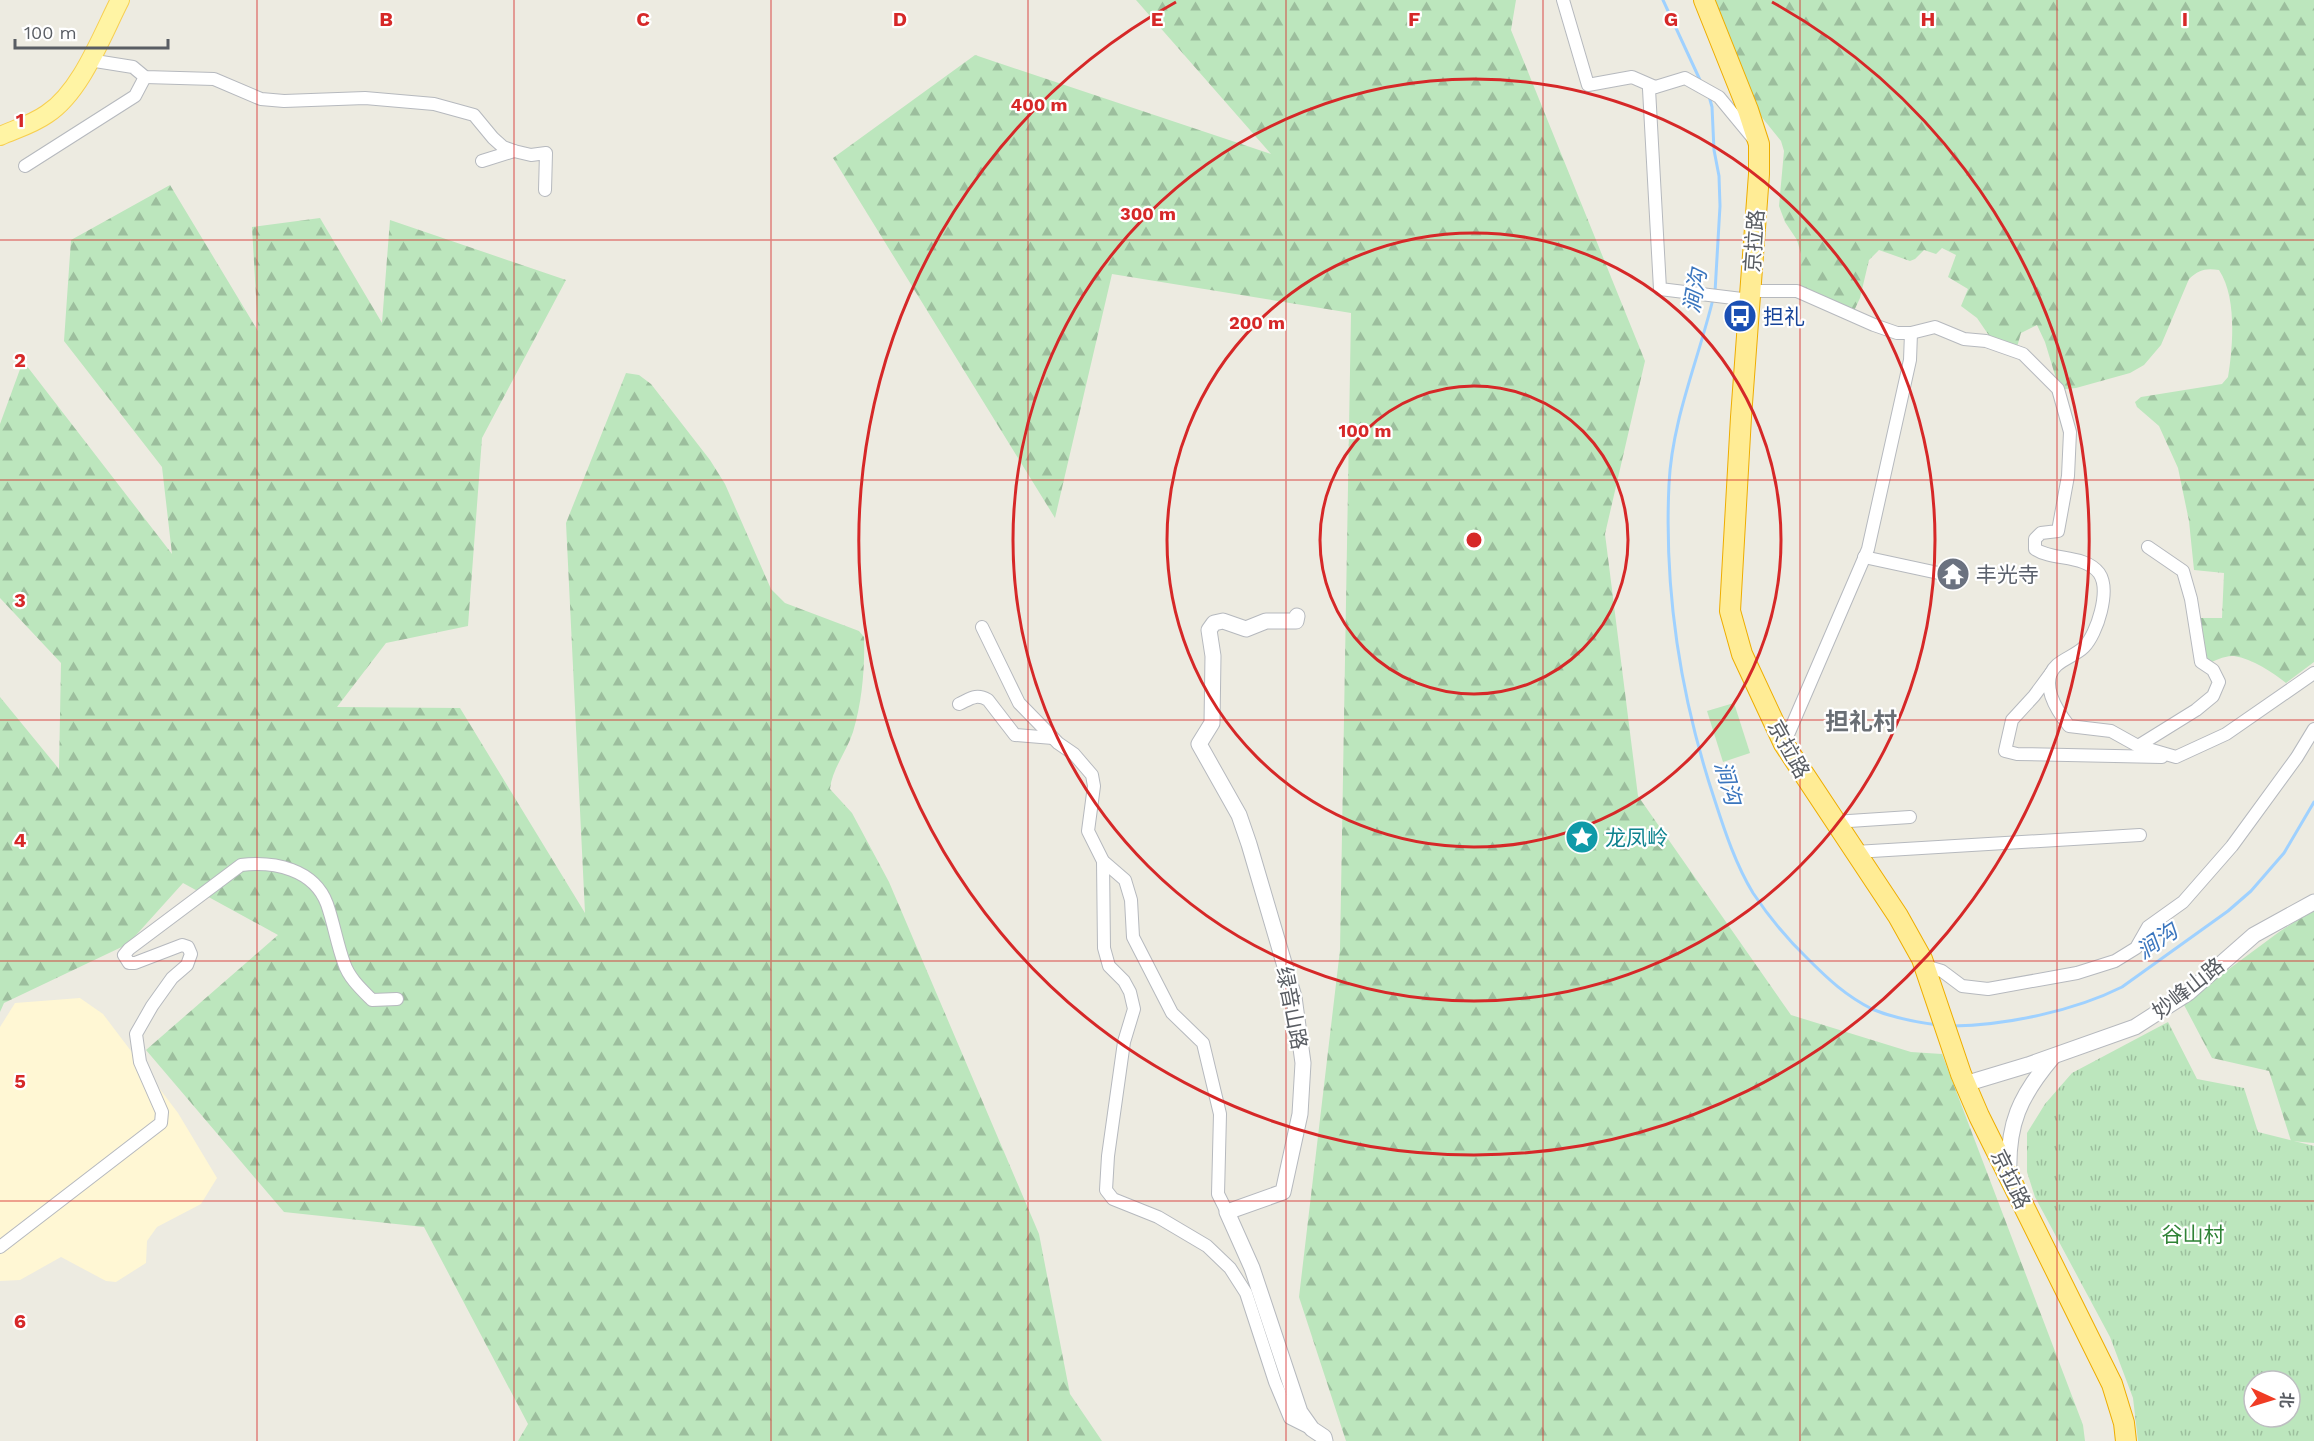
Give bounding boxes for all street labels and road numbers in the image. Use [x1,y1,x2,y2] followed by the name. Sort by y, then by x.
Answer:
[1739,209,1769,273] street label: 京拉路
[1763,715,1815,783] street label: 京拉路
[2147,952,2229,1024] street label: 妙峰山路
[1272,964,1312,1052] street label: 绿音山路
[1986,1145,2036,1213] street label: 京拉路

